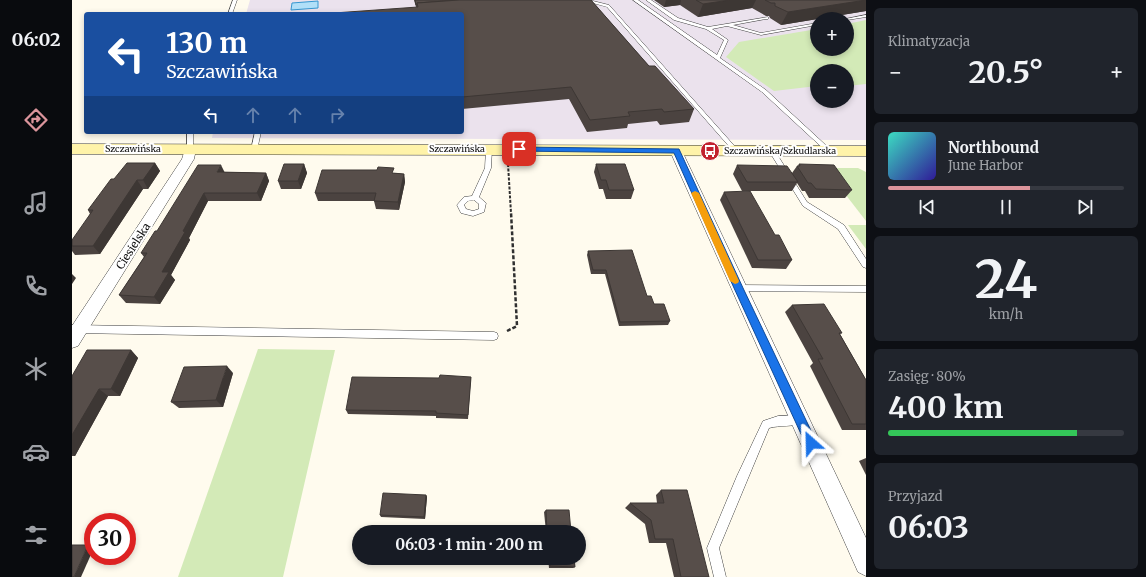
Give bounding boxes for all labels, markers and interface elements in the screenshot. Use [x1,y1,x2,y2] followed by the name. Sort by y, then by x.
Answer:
[810,12,854,108] map controls
[810,12,854,56] button: +
[166,25,248,61] text: 130 m
[12,28,60,51] text: 06:02
[100,28,152,80] icon: left
[888,33,970,50] text: Klimatyzacja
[969,53,1043,91] text: 20.5°
[888,58,903,86] text: −
[1109,58,1124,86] text: +
[166,60,278,83] text: Szczawińska
[810,64,854,108] button: −
[200,104,222,126] icon: left
[242,104,264,126] icon: ahead
[284,104,306,126] icon: ahead
[326,104,348,126] icon: right
[22,106,50,134] icon: directions
[502,132,536,166] pin
[508,138,530,160] icon: arrive
[948,138,1039,157] text: Northbound
[699,140,721,162] bus stop icon: Szczawińska/Szkudlarska
[105,143,161,154] street label: Szczawińska
[429,143,485,154] street label: Szczawińska
[724,145,836,156] place label: Szczawińska/Szkudlarska
[948,157,1023,174] text: June Harbor
[22,189,50,217] icon: music
[916,196,938,218] icon: previous
[995,196,1017,218] icon: pause
[1074,196,1096,218] icon: next
[113,220,153,272] street label: Ciesielska
[975,247,1037,312] text: 24
[22,272,50,300] icon: phone
[989,306,1023,323] text: km/h
[22,355,50,383] icon: climate
[888,368,966,385] text: Zasięg · 80%
[888,388,1003,426] text: 400 km
[790,422,832,464] position arrow
[22,438,50,466] icon: car
[888,488,943,505] text: Przyjazd
[888,508,969,546] text: 06:03
[84,513,136,565] speed limit sign: 30
[22,521,50,549] icon: filters
[395,535,543,554] text: 06:03 · 1 min · 200 m

